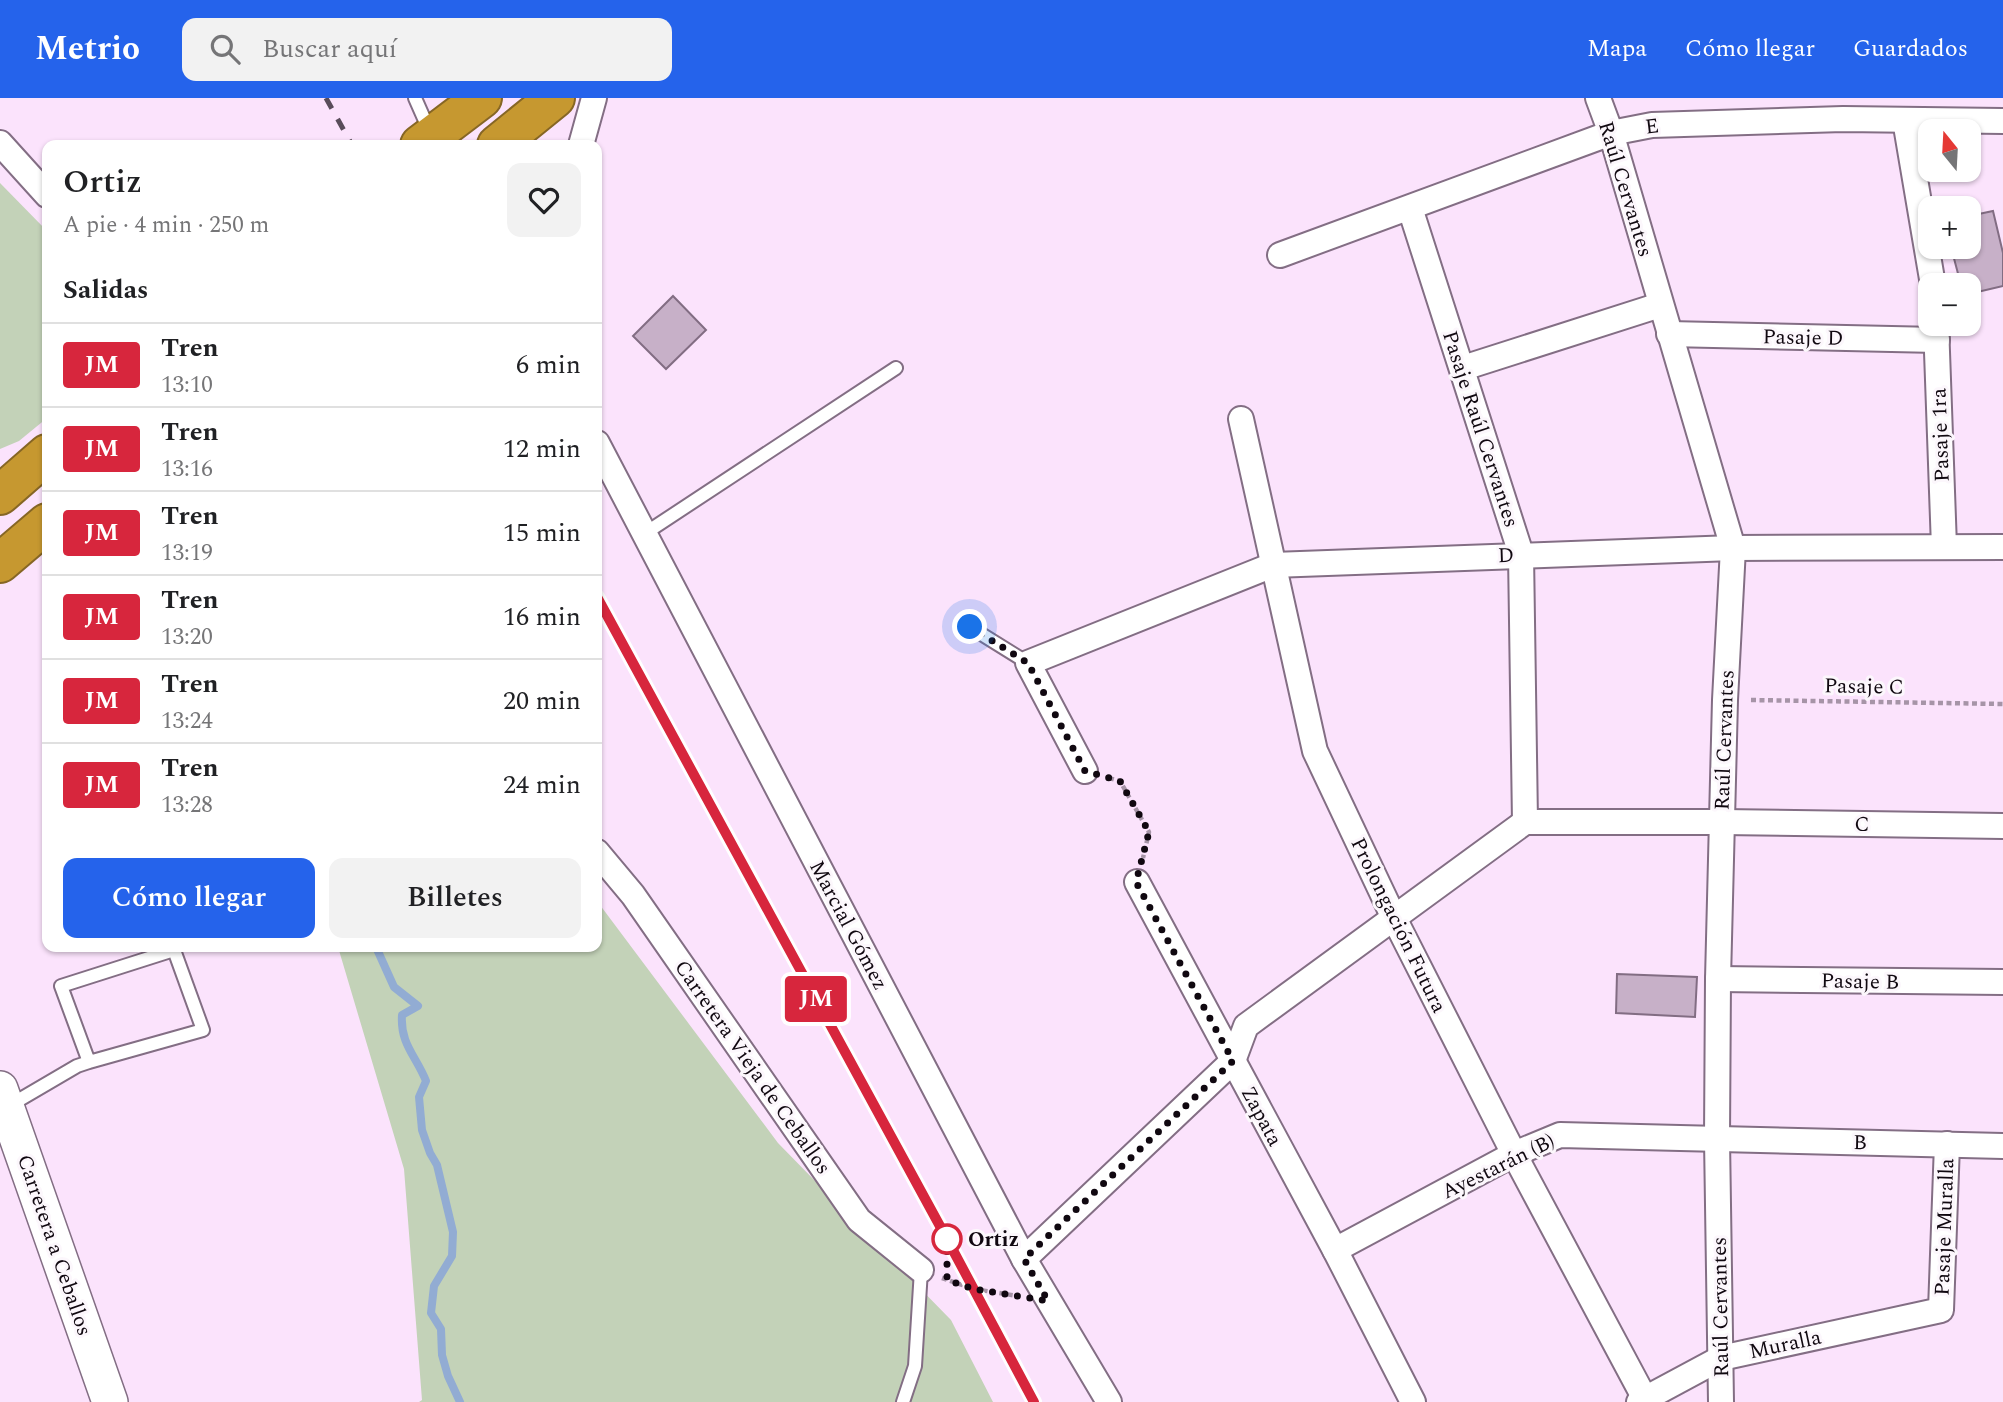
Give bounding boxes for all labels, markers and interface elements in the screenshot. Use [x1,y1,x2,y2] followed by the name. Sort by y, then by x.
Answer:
[182,18,672,81] search box
[35,24,140,74] text: Metrio
[262,29,397,69] text: Buscar aquí
[206,30,244,68] icon: search
[1587,31,1647,67] text: Mapa
[1685,31,1815,67] text: Cómo llegar
[1853,31,1968,67] text: Guardados
[1643,110,1661,144] street label: E
[1589,117,1661,261] street label: Raúl Cervantes
[1918,119,1981,182] north arrow
[1918,119,1981,336] map controls
[63,157,142,207] text: Ortiz
[507,163,581,237] button: heart
[1918,196,1981,259] button: +
[63,208,269,243] text: A pie · 4 min · 250 m
[63,270,148,310] text: Salidas
[1918,273,1981,336] button: −
[1762,321,1844,355] street label: Pasaje D
[1433,327,1527,532] street label: Pasaje Raúl Cervantes
[161,328,219,368] text: Tren
[516,345,581,385] text: 6 min
[84,347,119,383] text: JM
[161,368,213,403] text: 13:10
[1923,387,1959,482] street label: Pasaje 1ra
[161,412,219,452] text: Tren
[503,429,581,469] text: 12 min
[84,431,119,467] text: JM
[161,452,213,487] text: 13:16
[161,496,219,536] text: Tren
[503,513,581,553] text: 15 min
[84,515,119,551] text: JM
[161,536,213,571] text: 13:19
[1497,540,1515,572] street label: D
[161,580,219,620] text: Tren
[503,597,581,637] text: 16 min
[84,599,119,635] text: JM
[952,609,987,644] your location
[161,620,213,655] text: 13:20
[161,664,219,704] text: Tren
[1707,669,1743,811] street label: Raúl Cervantes
[1824,670,1904,704] street label: Pasaje C
[503,681,581,721] text: 20 min
[84,683,119,719] text: JM
[161,704,213,739] text: 13:24
[161,748,219,788] text: Tren
[503,765,581,805] text: 24 min
[84,767,119,803] text: JM
[161,788,213,823] text: 13:28
[1854,809,1870,841] street label: C
[1342,832,1455,1019] street label: Prolongación Futura
[800,855,896,996] street label: Marcial Gómez
[63,858,315,938] button: Cómo llegar
[329,858,581,938] button: Billetes
[666,954,839,1182] street label: Carretera Vieja de Ceballos
[1820,965,1899,999] street label: Pasaje B
[784,976,848,1022] line badge: JM
[799,981,833,1017] text: JM
[1232,1081,1291,1153] street label: Zapata
[1436,1126,1560,1208] street label: Ayestarán (B)
[1853,1127,1867,1159] street label: B
[8,1150,100,1340] street label: Carretera a Ceballos
[1927,1157,1963,1296] street label: Pasaje Muralla
[932,1224,962,1254] marker: Ortiz
[968,1224,1019,1256] place label: Ortiz
[1704,1236,1738,1378] street label: Raúl Cervantes
[1746,1322,1825,1368] street label: Muralla

